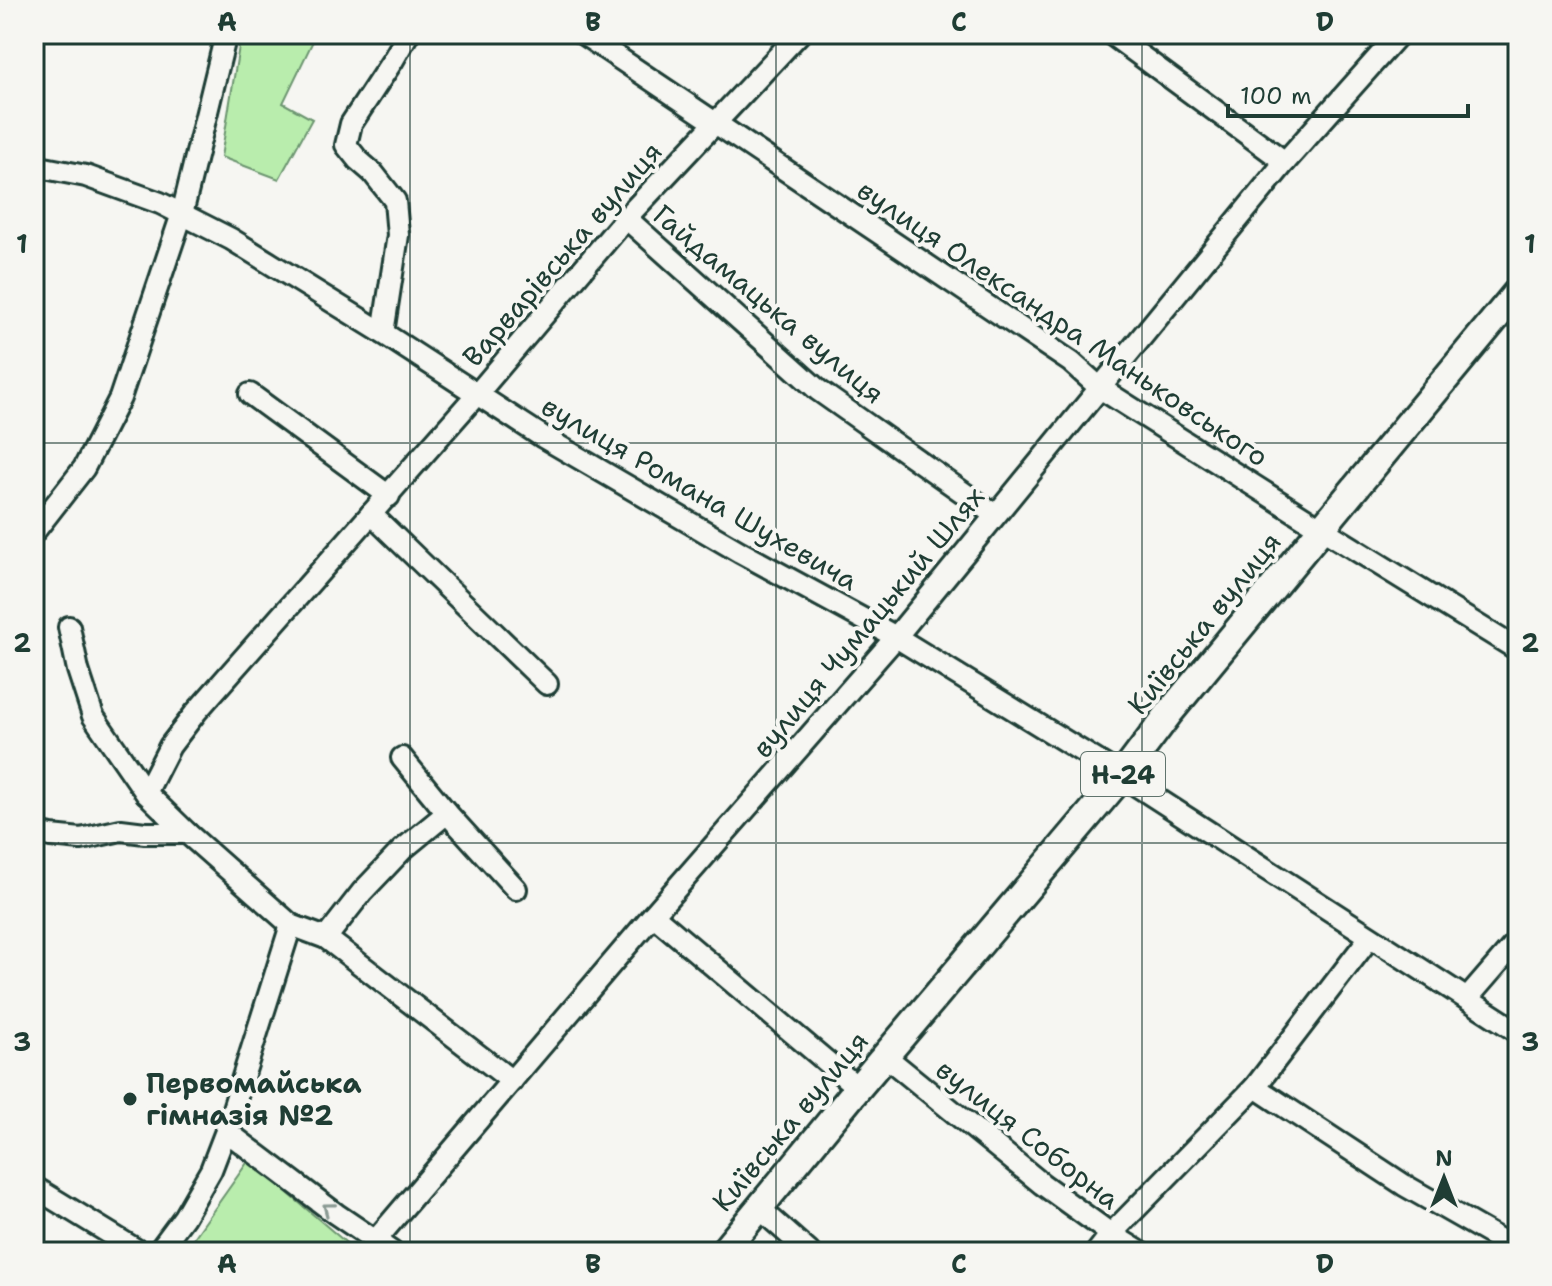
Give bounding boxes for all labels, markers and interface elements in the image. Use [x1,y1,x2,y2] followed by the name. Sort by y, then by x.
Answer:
[217,4,237,39] text: A
[585,4,601,39] text: B
[951,4,967,39] text: C
[1316,4,1334,39] text: D
[1228,68,1468,118] scale bar
[1240,80,1312,112] text: 100 m
[454,133,670,375] street label: Варварівська вулиця
[850,171,1276,475] street label: вулиця Олександра Маньковського
[645,196,893,412] street label: Гайдамацька вулиця
[16,226,28,261] text: 1
[1524,226,1536,261] text: 1
[535,387,865,599] street label: вулиця Романа Шухевича
[743,478,993,766] street label: вулиця Чумацький Шлях
[1119,524,1289,722] street label: Київська вулиця
[13,625,31,660] text: 2
[1521,625,1539,660] text: 2
[1081,752,1165,796] road number: Н-24
[703,1023,877,1219] street label: Київська вулиця
[13,1024,31,1059] text: 3
[1521,1024,1539,1059] text: 3
[928,1050,1128,1218] street label: вулиця Соборна
[146,1064,362,1134] place label: Первомайська гімназія №2
[121,1090,139,1108] marker: Первомайська гімназія №2
[1404,1138,1484,1218] north arrow
[1435,1144,1453,1173] text: N
[322,1203,336,1217] one-way arrow
[217,1246,237,1281] text: A
[585,1246,601,1281] text: B
[951,1246,967,1281] text: C
[1316,1246,1334,1281] text: D

